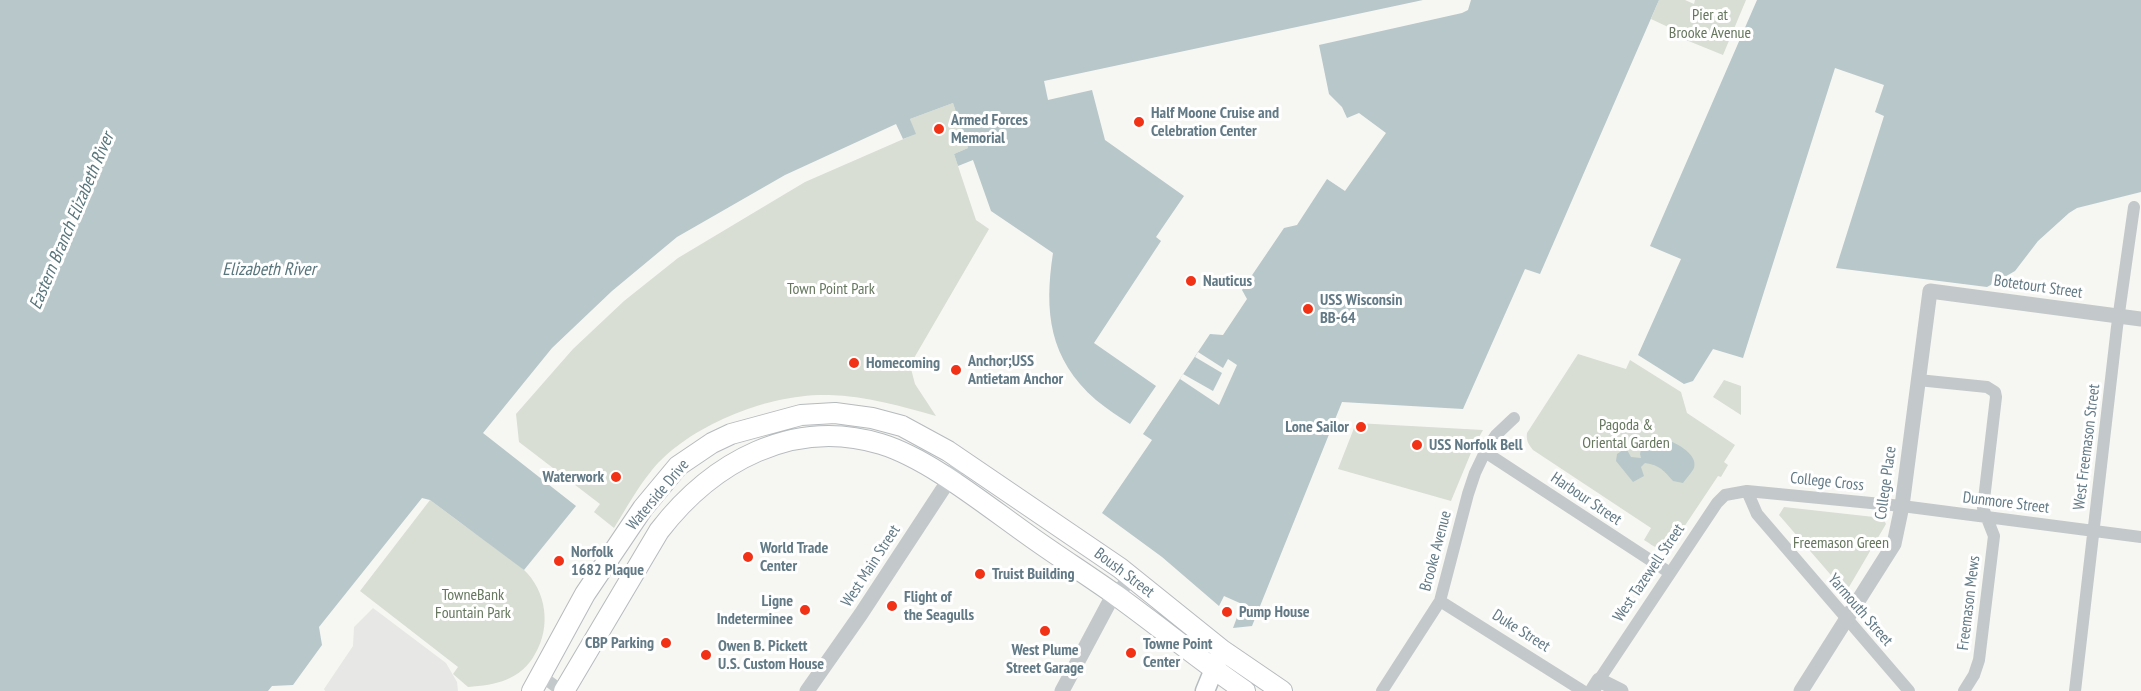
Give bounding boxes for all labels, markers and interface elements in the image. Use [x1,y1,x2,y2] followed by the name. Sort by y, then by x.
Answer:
[1669,5,1751,43] park label: Pier at Brooke Avenue
[1151,103,1279,141] place label: Half Moone Cruise and Celebration Center
[951,110,1028,148] place label: Armed Forces Memorial
[1132,115,1146,129] marker: Half Moone Cruise and Celebration Center
[932,122,946,136] marker: Armed Forces Memorial
[25,129,119,313] water label: Eastern Branch Elizabeth River
[222,259,316,281] water label: Elizabeth River
[1203,271,1252,291] place label: Nauticus
[1993,271,2083,303] street label: Botetourt Street
[1184,274,1198,288] marker: Nauticus
[787,279,875,299] park label: Town Point Park
[1320,290,1402,328] place label: USS Wisconsin BB-64
[1301,302,1315,316] marker: USS Wisconsin BB-64
[968,351,1063,389] place label: Anchor;USS Antietam Anchor
[866,353,940,373] place label: Homecoming
[847,356,861,370] marker: Homecoming
[949,363,963,377] marker: Anchor;USS Antietam Anchor
[2070,383,2104,511] street label: West Freemason Street
[1582,415,1670,453] park label: Pagoda & Oriental Garden
[1285,417,1349,437] place label: Lone Sailor
[1354,420,1368,434] marker: Lone Sailor
[1429,435,1523,455] place label: USS Norfolk Bell
[1410,438,1424,452] marker: USS Norfolk Bell
[1871,445,1901,521] street label: College Place
[623,456,693,534] street label: Waterside Drive
[543,467,604,487] place label: Waterwork
[1547,468,1625,530] street label: Harbour Street
[1789,469,1865,495] street label: College Cross
[609,470,623,484] marker: Waterwork
[1962,488,2050,518] street label: Dunmore Street
[1416,509,1456,593] street label: Brooke Avenue
[1609,520,1689,626] street label: West Tazewell Street
[837,522,905,610] street label: West Main Street
[1793,533,1889,553] park label: Freemason Green
[760,538,828,576] place label: World Trade Center
[571,542,644,580] place label: Norfolk 1682 Plaque
[1090,544,1158,602] street label: Boush Street
[741,550,755,564] marker: World Trade Center
[552,554,566,568] marker: Norfolk 1682 Plaque
[1954,555,1984,651] street label: Freemason Mews
[992,564,1075,584] place label: Truist Building
[973,567,987,581] marker: Truist Building
[1823,570,1897,650] street label: Yarmouth Street
[435,585,511,623] park label: TowneBank Fountain Park
[904,587,974,625] place label: Flight of the Seagulls
[717,591,793,629] place label: Ligne Indeterminee
[885,599,899,613] marker: Flight of the Seagulls
[1239,602,1310,622] place label: Pump House
[798,603,812,617] marker: Ligne Indeterminee
[1220,605,1234,619] marker: Pump House
[1489,606,1553,656] street label: Duke Street
[1038,624,1052,638] marker: West Plume Street Garage
[585,633,654,653] place label: CBP Parking
[1143,634,1212,672] place label: Towne Point Center
[659,636,673,650] marker: CBP Parking
[718,636,824,674] place label: Owen B. Pickett U.S. Custom House
[1006,640,1084,678] place label: West Plume Street Garage
[1124,646,1138,660] marker: Towne Point Center
[699,648,713,662] marker: Owen B. Pickett U.S. Custom House

